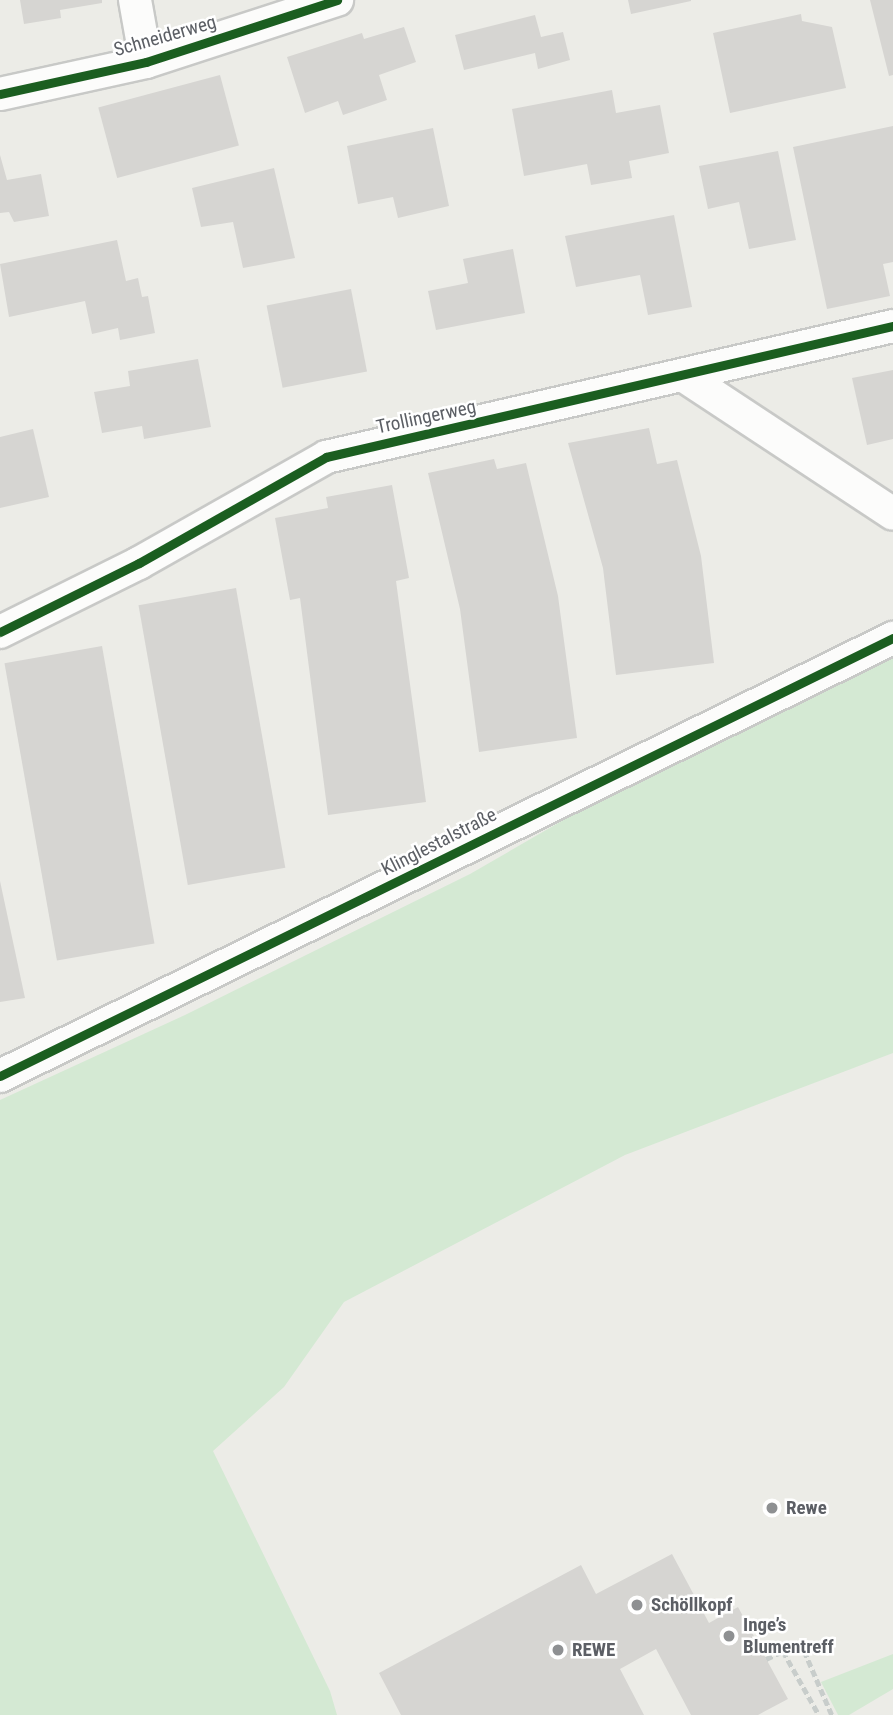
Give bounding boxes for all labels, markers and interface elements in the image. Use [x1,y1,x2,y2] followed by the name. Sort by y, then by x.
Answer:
[111,11,219,61] street label: Schneiderweg
[374,395,478,439] street label: Trollingerweg
[378,803,500,881] street label: Klinglestalstraße
[786,1497,827,1519] place label: Rewe
[764,1500,780,1516] marker: Rewe
[651,1594,733,1616] place label: Schöllkopf
[629,1597,645,1613] marker: Schöllkopf
[743,1614,834,1658] place label: Inge’s Blumentreff
[721,1628,737,1644] marker: Inge’s Blumentreff
[572,1639,615,1661] place label: REWE
[550,1642,566,1658] marker: REWE

